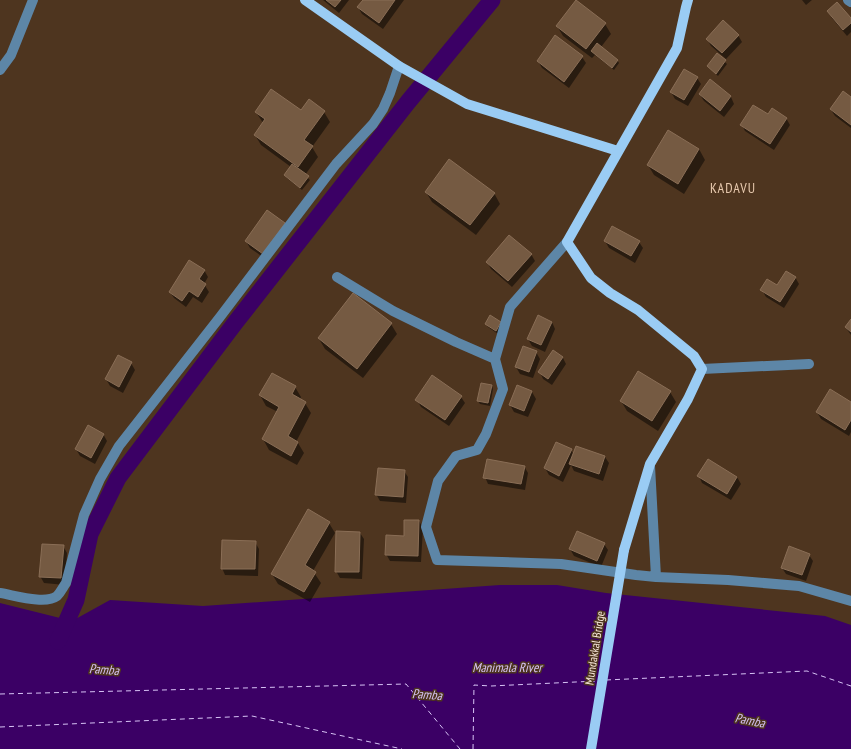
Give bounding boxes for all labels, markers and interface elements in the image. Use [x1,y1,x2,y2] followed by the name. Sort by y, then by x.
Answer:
[710,179,756,197] district label: KADAVU
[581,610,608,686] street label: Mundakkal Bridge
[472,659,544,676] water label: Manimala River
[88,660,120,679] water label: Pamba
[411,685,443,704] water label: Pamba
[734,709,767,732] water label: Pamba

